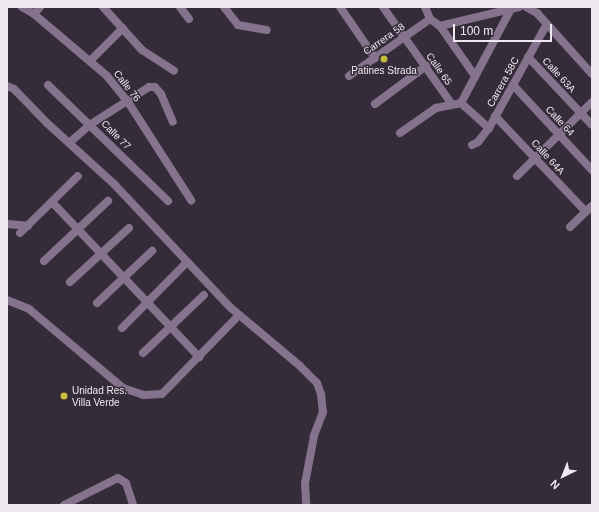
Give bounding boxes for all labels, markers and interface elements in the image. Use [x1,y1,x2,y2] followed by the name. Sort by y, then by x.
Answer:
[455,16,554,42] scale bar
[361,20,407,58] street label: Carrera 58
[460,24,493,38] text: 100 m
[424,51,454,87] street label: Calle 65
[379,54,389,64] marker: Patines Strada
[484,55,522,109] street label: Carrera 58C
[540,55,578,95] street label: Calle 63A
[351,65,417,77] place label: Patines Strada
[111,68,143,104] street label: Calle 76
[543,103,577,139] street label: Calle 64
[99,118,133,152] street label: Calle 77
[529,137,567,177] street label: Calle 64A
[72,384,127,408] place label: Unidad Res. Villa Verde
[59,391,69,401] marker: Unidad Res. Villa Verde
[543,456,583,496] north arrow
[548,478,562,492] text: N

